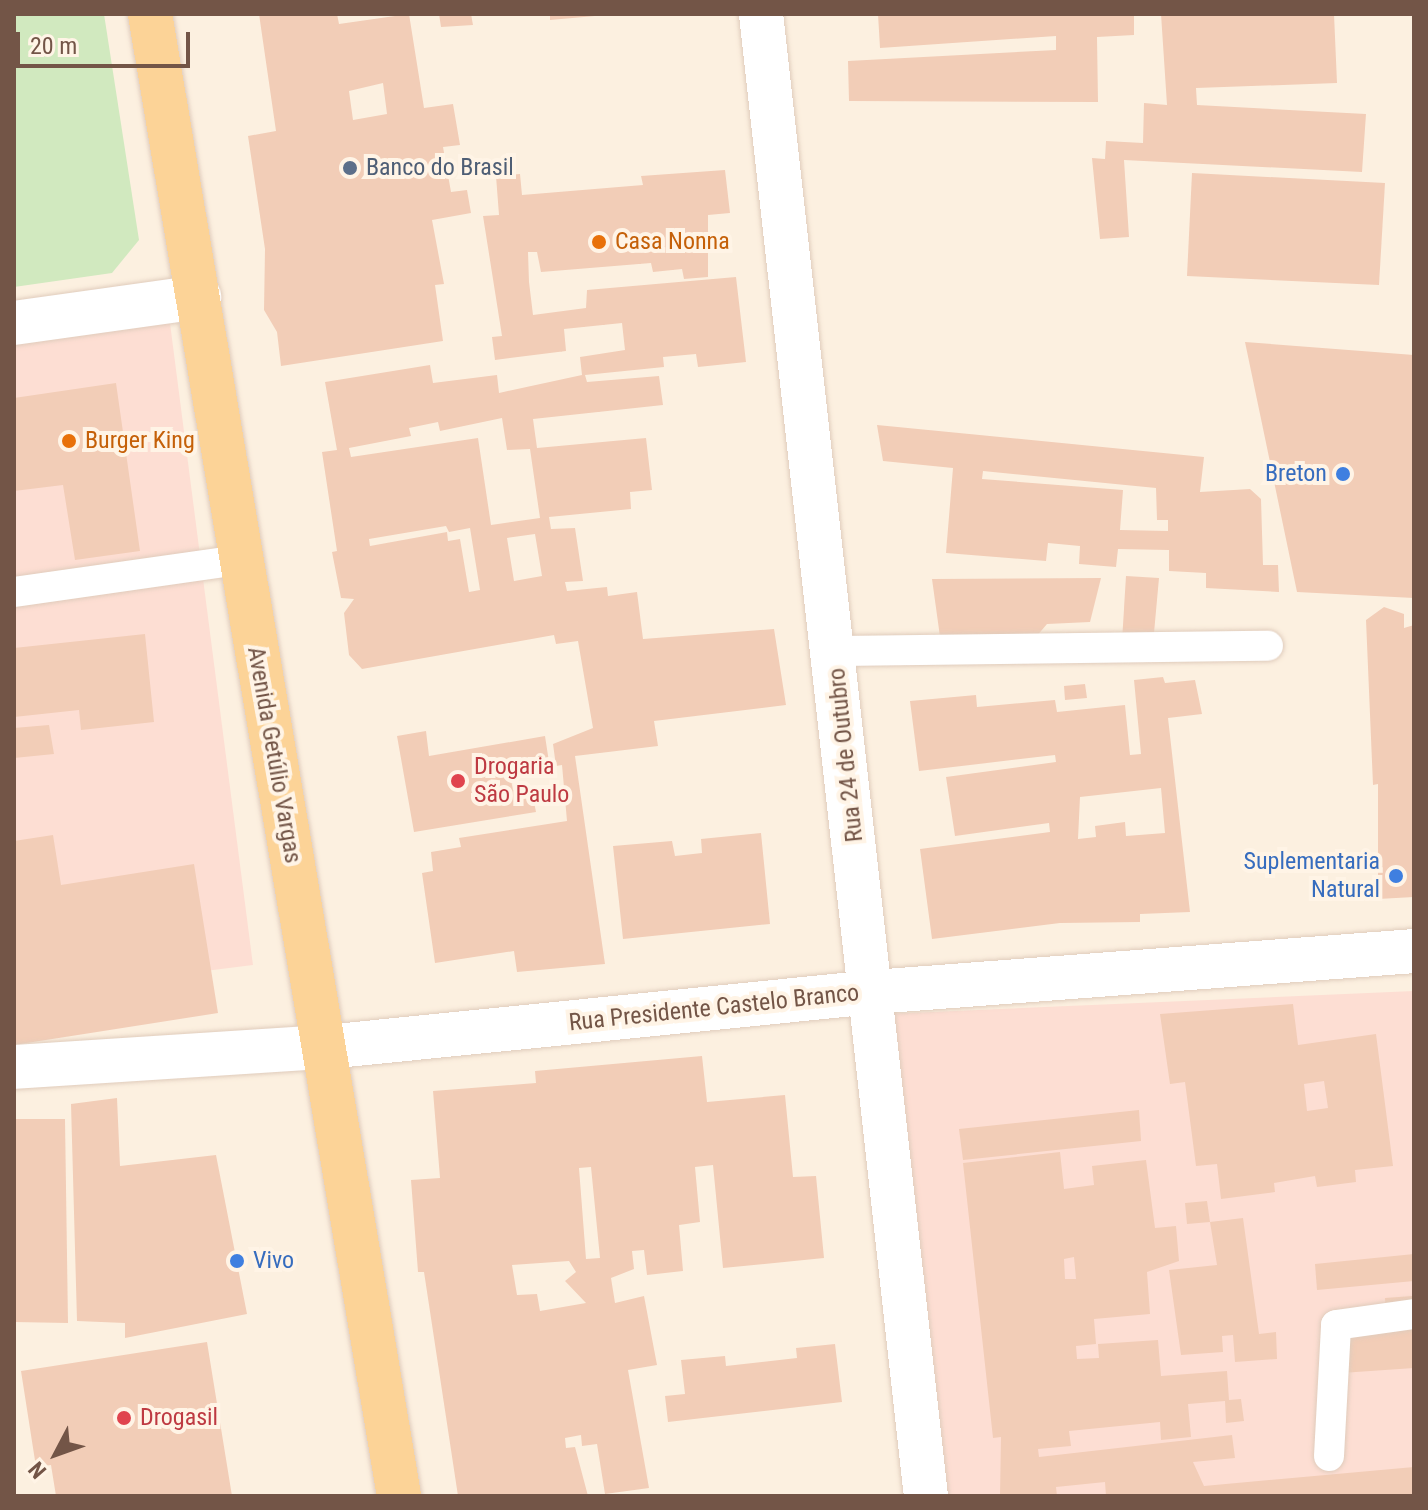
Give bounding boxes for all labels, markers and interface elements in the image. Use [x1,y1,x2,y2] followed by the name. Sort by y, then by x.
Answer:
[20,16,194,66] scale bar
[30,32,77,60] text: 20 m
[366,154,514,182] place label: Banco do Brasil
[341,159,359,177] marker: Banco do Brasil
[615,228,730,256] place label: Casa Nonna
[590,233,608,251] marker: Casa Nonna
[85,427,195,455] place label: Burger King
[60,432,78,450] marker: Burger King
[1265,460,1327,488] place label: Breton
[1334,465,1352,483] marker: Breton
[241,645,307,865] street label: Avenida Getúlio Vargas
[823,667,869,843] street label: Rua 24 de Outubro
[474,753,569,809] place label: Drogaria São Paulo
[449,772,467,790] marker: Drogaria São Paulo
[1244,848,1380,904] place label: Suplementaria Natural
[1387,867,1405,885] marker: Suplementaria Natural
[567,978,861,1038] street label: Rua Presidente Castelo Branco
[253,1247,294,1275] place label: Vivo
[228,1252,246,1270] marker: Vivo
[140,1404,218,1432] place label: Drogasil
[115,1409,133,1427] marker: Drogasil
[16,1414,96,1494] north arrow
[24,1457,51,1483] text: N

